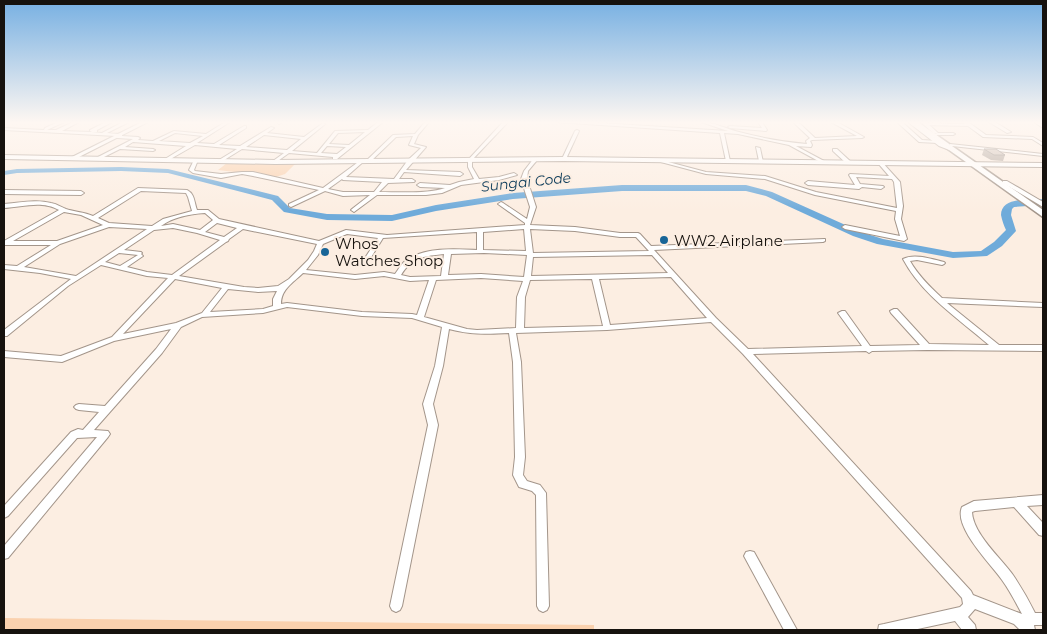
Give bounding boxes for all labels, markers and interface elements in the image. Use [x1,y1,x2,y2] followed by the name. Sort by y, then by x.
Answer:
[480,168,572,196] water label: Sungai Code
[674,231,783,250] place label: WW2 Airplane
[335,234,443,270] place label: Whos Watches Shop
[658,234,670,246] marker: WW2 Airplane
[319,246,331,258] marker: Whos Watches Shop

